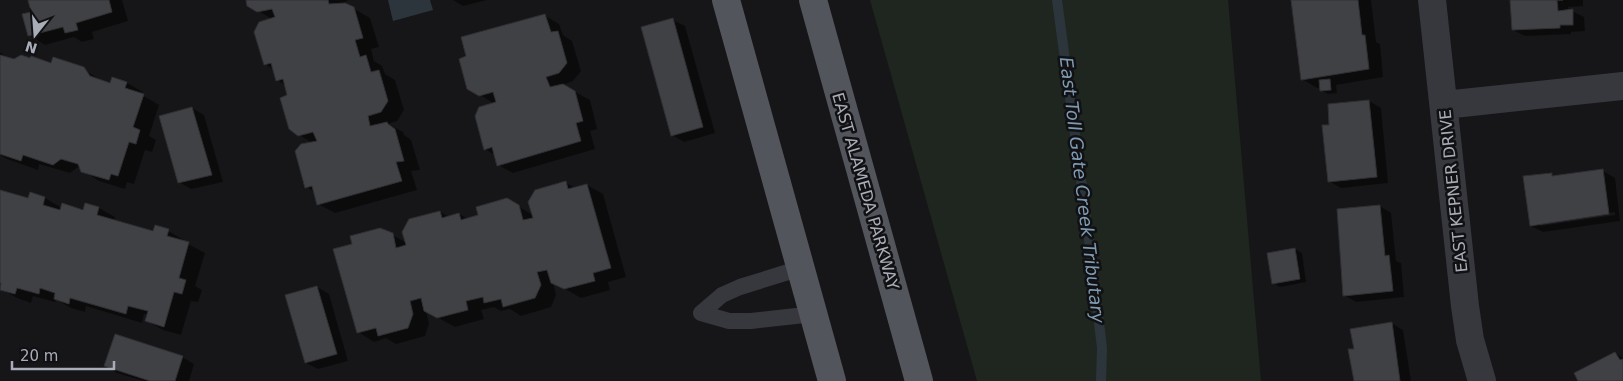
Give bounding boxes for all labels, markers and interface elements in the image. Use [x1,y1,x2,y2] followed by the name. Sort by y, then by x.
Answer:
[10,10,60,60] north arrow
[23,38,39,57] text: N
[1056,56,1109,325] water label: East Toll Gate Creek Tributary
[828,90,903,292] street label: EAST ALAMEDA PARKWAY
[1435,108,1472,273] street label: EAST KEPNER DRIVE
[12,338,115,370] scale bar
[20,347,58,365] text: 20 m

